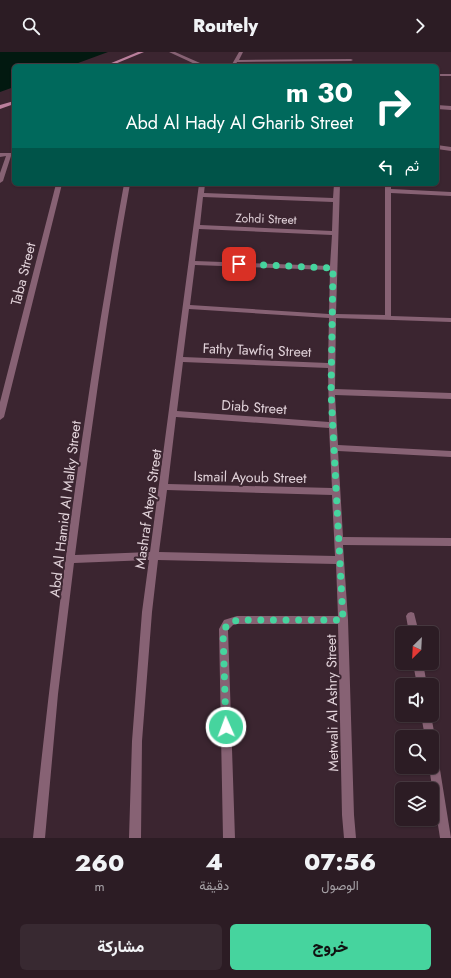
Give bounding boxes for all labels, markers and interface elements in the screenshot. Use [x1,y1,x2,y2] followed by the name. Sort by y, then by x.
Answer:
[193,13,258,39] text: Routely
[20,15,42,37] icon: search
[409,15,431,37] icon: forward
[286,72,353,113] text: 30 m
[367,80,419,132] icon: right
[126,110,353,136] text: Abd Al Hady Al Gharib Street
[405,155,419,177] text: ثم
[375,156,397,178] icon: left
[235,209,297,229] street label: Zohdi Street
[6,240,41,308] street label: Taba Street
[222,247,256,281] pin
[228,253,250,275] icon: arrive
[202,338,312,362] street label: Fathy Tawfiq Street
[221,395,288,419] street label: Diab Street
[44,419,86,598] street label: Abd Al Hamid Al Malky Street
[130,447,166,570] street label: Mashraf Ateya Street
[193,466,307,488] street label: Ismail Ayoub Street
[395,626,439,670] north arrow
[395,626,439,826] map controls
[321,634,343,772] street label: Metwali Al Ashry Street
[395,678,439,722] button: sound
[205,706,247,748] position arrow
[395,730,439,774] button: search
[395,782,439,826] button: layers
[205,844,223,879] text: 4
[304,844,376,879] text: 07:56
[75,845,124,880] text: 260
[199,876,229,895] text: دقيقة
[321,876,359,895] text: الوصول
[95,877,105,896] text: m
[20,924,222,970] button: مشاركة
[230,924,431,970] button: خروج

